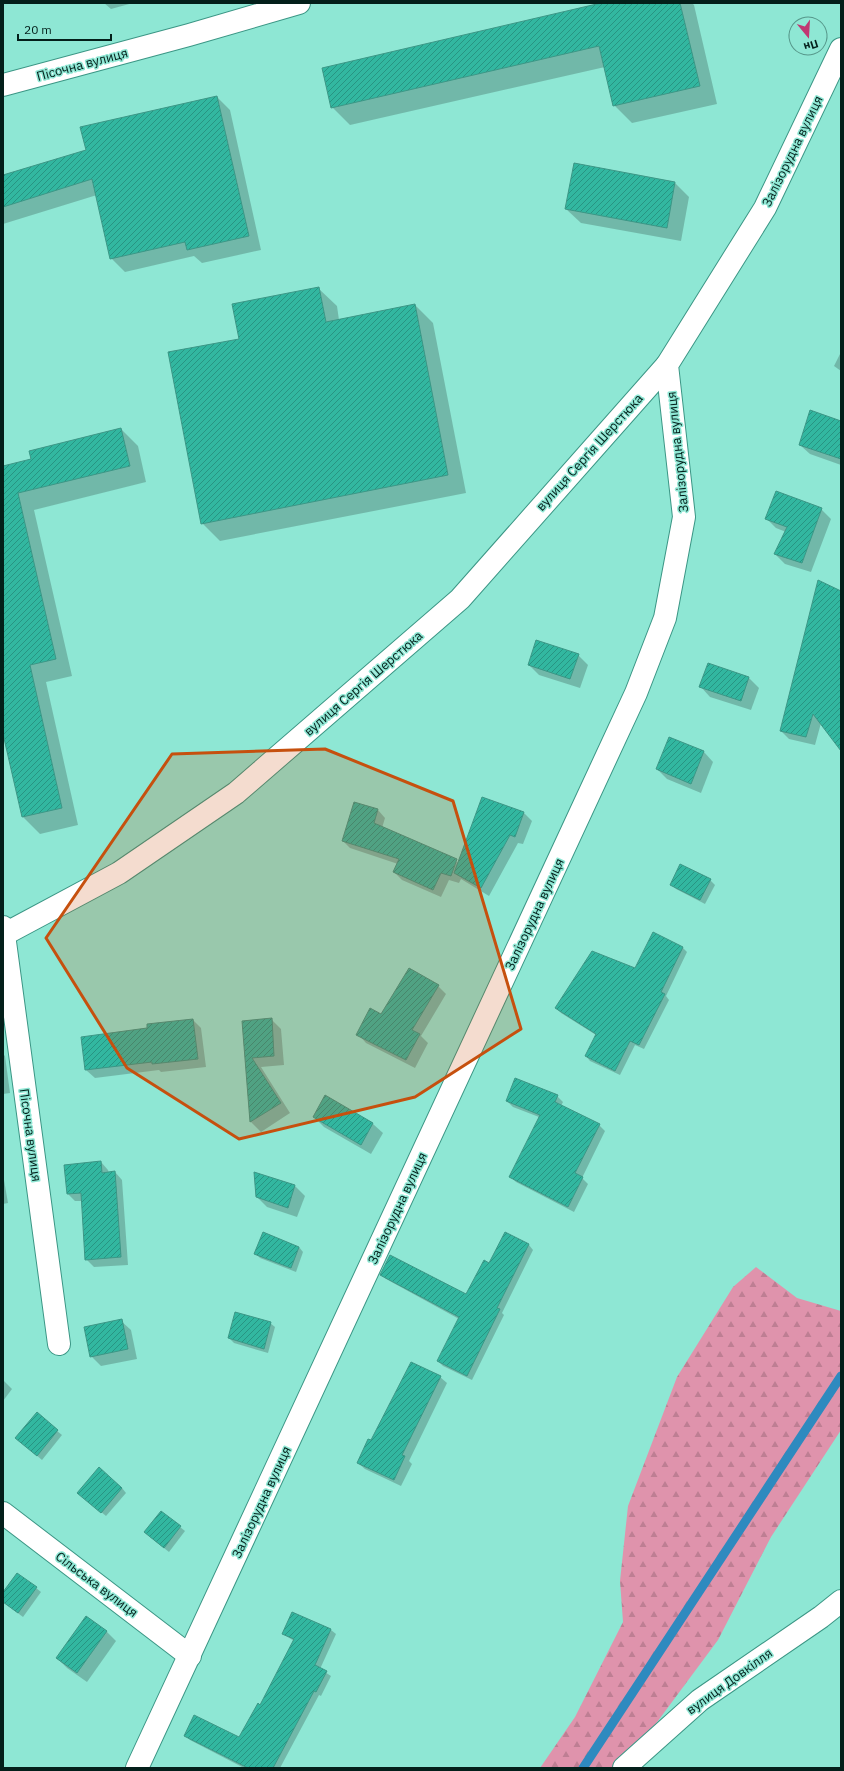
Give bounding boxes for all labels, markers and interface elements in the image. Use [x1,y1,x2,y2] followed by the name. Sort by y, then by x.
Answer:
[18,16,111,42] scale bar
[788,16,828,56] north arrow
[24,22,52,37] text: 20 m
[802,37,820,54] text: Пн
[35,44,130,85] street label: Пісочна вулиця
[758,93,827,210] street label: Залізорудна вулиця
[532,390,647,514] street label: вулиця Сергія Шерстюка
[663,391,692,513] street label: Залізорудна вулиця
[300,627,426,740] street label: вулиця Сергія Шерстюка
[501,856,568,973] street label: Залізорудна вулиця
[16,1087,45,1183] street label: Пісочна вулиця
[364,1150,431,1267] street label: Залізорудна вулиця
[228,1444,295,1561] street label: Залізорудна вулиця
[52,1548,141,1621] street label: Сільська вулиця
[683,1644,776,1718] street label: вулиця Довкілля

